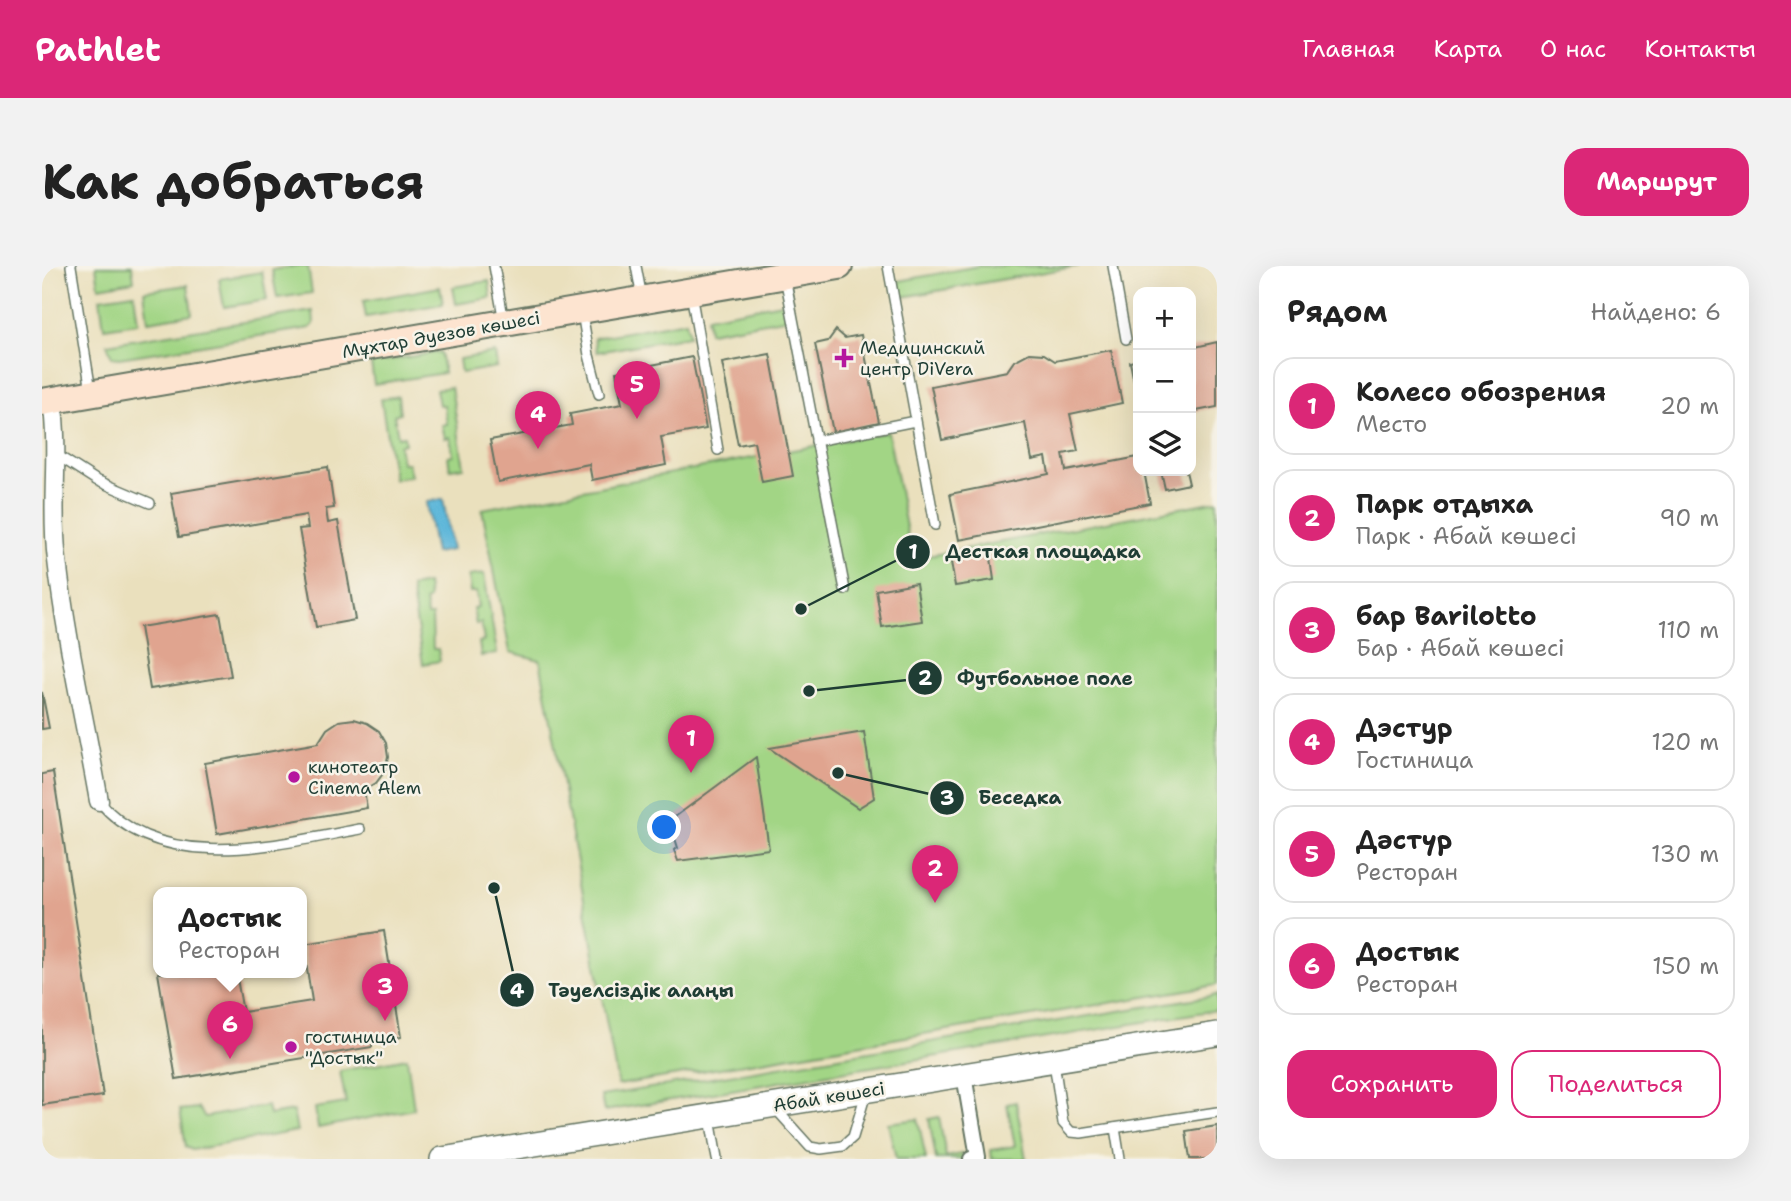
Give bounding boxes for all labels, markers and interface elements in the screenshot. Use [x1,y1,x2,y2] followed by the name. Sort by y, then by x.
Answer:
[35,27,161,72] text: Pathlet
[1302,33,1395,65] text: Главная
[1433,33,1502,65] text: Карта
[1540,33,1606,65] text: О нас
[1644,33,1756,65] text: Контакты
[1564,148,1749,216] button: Маршрут
[42,149,424,215] text: Как добраться
[1133,287,1196,476] map controls
[1133,287,1196,350] button: +
[1287,291,1387,332] text: Рядом
[1591,297,1721,327] text: Найдено: 6
[340,306,542,364] street label: Мұхтар Әуезов көшесі
[860,336,985,381] place label: Медицинский центр DiVera
[834,348,854,368] marker: Медицинский центр DiVera
[1133,350,1196,413] button: −
[614,361,660,419] pin: 5
[1356,374,1606,409] text: Колесо обозрения
[515,391,561,449] pin: 4
[1307,391,1317,421] text: 1
[1660,391,1719,421] text: 20 m
[1356,409,1427,439] text: Место
[1133,413,1196,476] button: layers
[1356,486,1533,521] text: Парк отдыха
[1304,503,1320,533] text: 2
[1659,503,1719,533] text: 90 m
[1356,521,1577,551] text: Парк · Абай көшесі
[896,532,1155,572] callout: Десткая площадка
[908,538,918,566] text: 1
[945,539,1141,564] text: Десткая площадка
[1356,598,1537,633] text: бар Barilotto
[1304,615,1320,645] text: 3
[1657,615,1719,645] text: 110 m
[1356,633,1564,663] text: Бар · Абай көшесі
[908,658,1146,698] callout: Футбольное поле
[918,664,933,692] text: 2
[957,666,1133,691] text: Футбольное поле
[1356,710,1453,745] text: Дэстур
[668,715,714,773] pin: 1
[1304,727,1320,757] text: 4
[1651,727,1719,757] text: 120 m
[1356,745,1473,775] text: Гостиница
[308,755,421,800] place label: кинотеатр Cinema Alem
[286,769,302,785] marker: кинотеатр Cinema Alem
[929,778,1075,818] callout: Беседка
[940,784,954,812] text: 3
[978,785,1062,810] text: Беседка
[647,810,681,844] your location
[1356,822,1452,857] text: Дәстүр
[1305,839,1319,869] text: 5
[1651,839,1719,869] text: 130 m
[912,845,958,903] pin: 2
[1356,857,1458,887] text: Ресторан
[153,887,307,978] popup
[178,900,282,935] text: Достык
[1356,934,1460,969] text: Достык
[178,935,280,965] text: Ресторан
[1304,951,1320,981] text: 6
[1652,951,1719,981] text: 150 m
[362,963,408,1021] pin: 3
[1356,969,1458,999] text: Ресторан
[499,970,748,1010] callout: Тәуелсіздік алаңы
[510,977,525,1005] text: 4
[548,978,734,1003] text: Тәуелсіздік алаңы
[207,1001,253,1059] pin: 6
[305,1025,397,1070] place label: гостиница "Достык"
[283,1039,299,1055] marker: гостиница "Достык"
[1287,1050,1497,1118] button: Сохранить
[1511,1050,1721,1118] button: Поделиться
[771,1076,887,1118] street label: Абай көшесі

